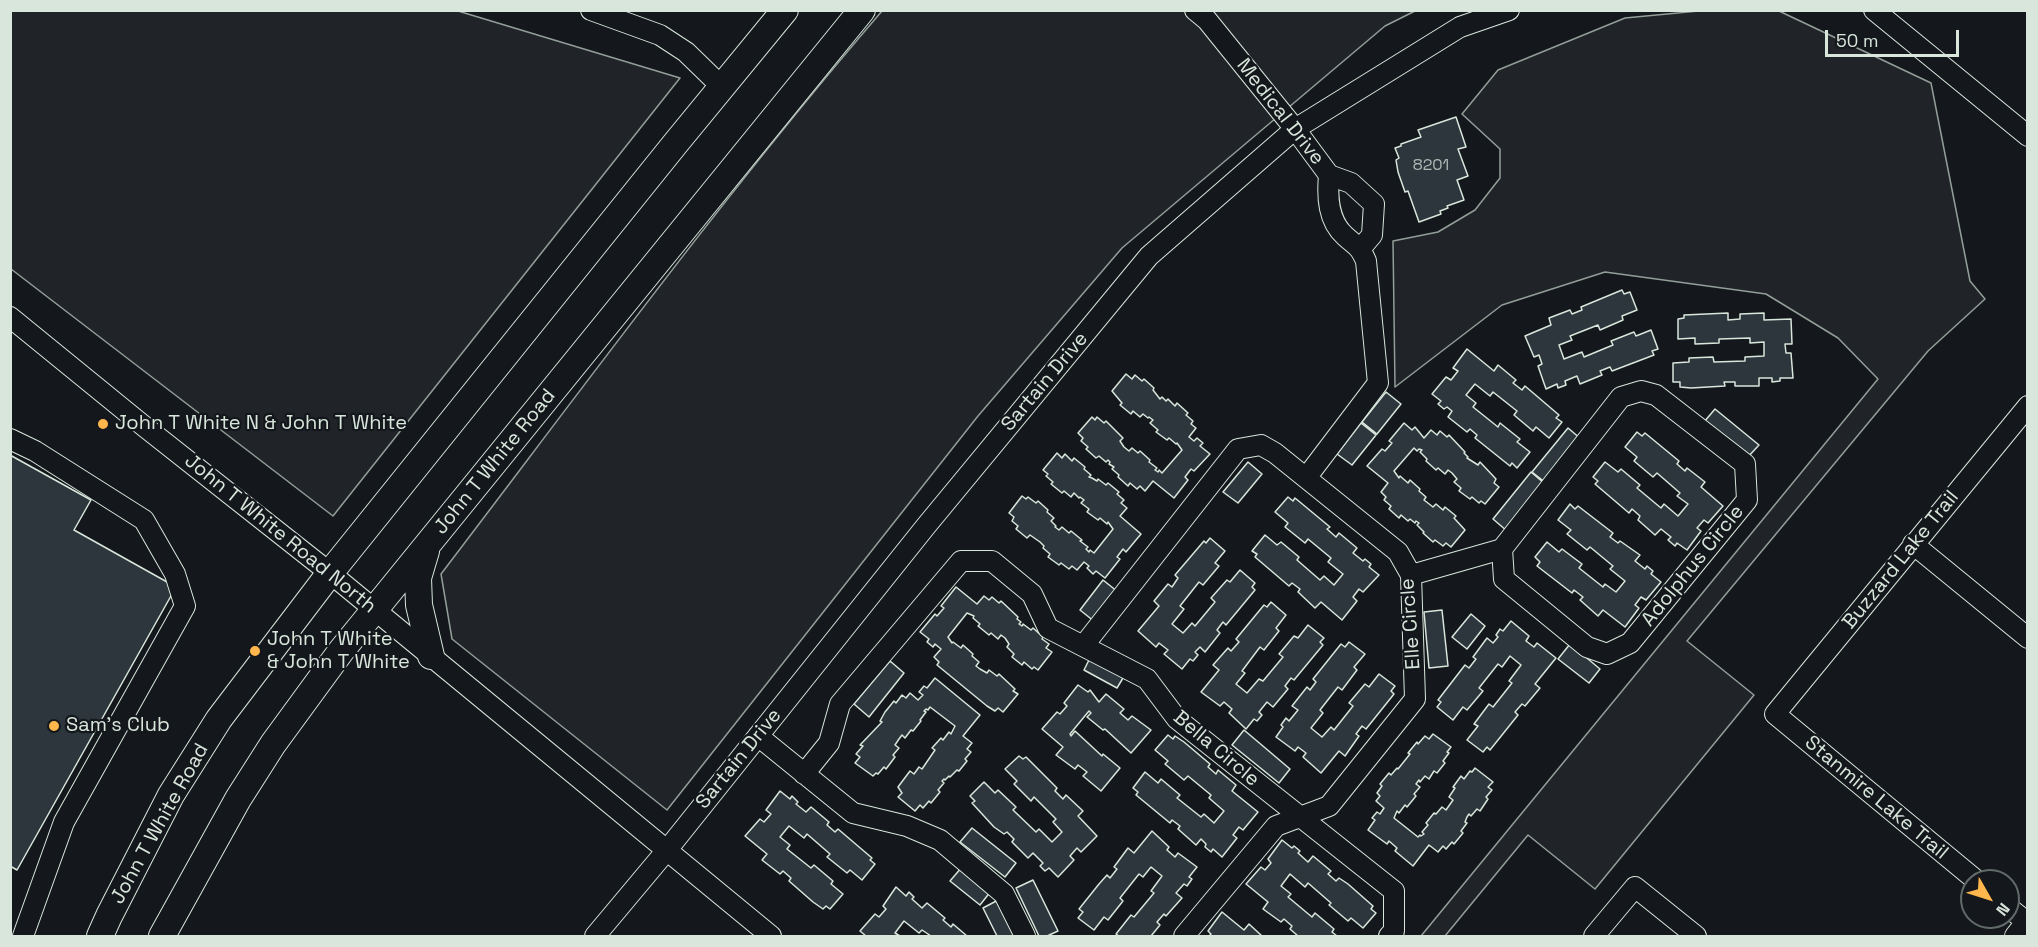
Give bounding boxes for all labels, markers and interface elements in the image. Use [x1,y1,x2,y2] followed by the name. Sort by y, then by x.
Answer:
[1828,18,1962,56] scale bar
[1836,29,1878,52] text: 50 m
[1231,54,1329,170] street label: Medical Drive
[1413,156,1449,176] house number: 8201
[997,327,1093,437] street label: Sartain Drive
[429,385,561,539] street label: John T White Road
[115,412,407,436] place label: John T White N & John T White
[96,417,110,431] marker: John T White N & John T White
[179,449,381,619] street label: John T White Road North
[1838,486,1964,634] street label: Buzzard Lake Trail
[1637,500,1749,632] street label: Adolphus Circle
[1396,577,1426,671] street label: Elle Circle
[267,628,410,675] place label: John T White & John T White
[248,644,262,658] marker: John T White & John T White
[691,704,787,814] street label: Sartain Drive
[1168,706,1264,792] street label: Bella Circle
[66,714,170,738] place label: Sam's Club
[47,719,61,733] marker: Sam's Club
[1799,731,1953,865] street label: Stanmire Lake Trail
[106,740,214,908] street label: John T White Road
[1960,869,2020,929] north arrow
[1991,899,2014,920] text: N

